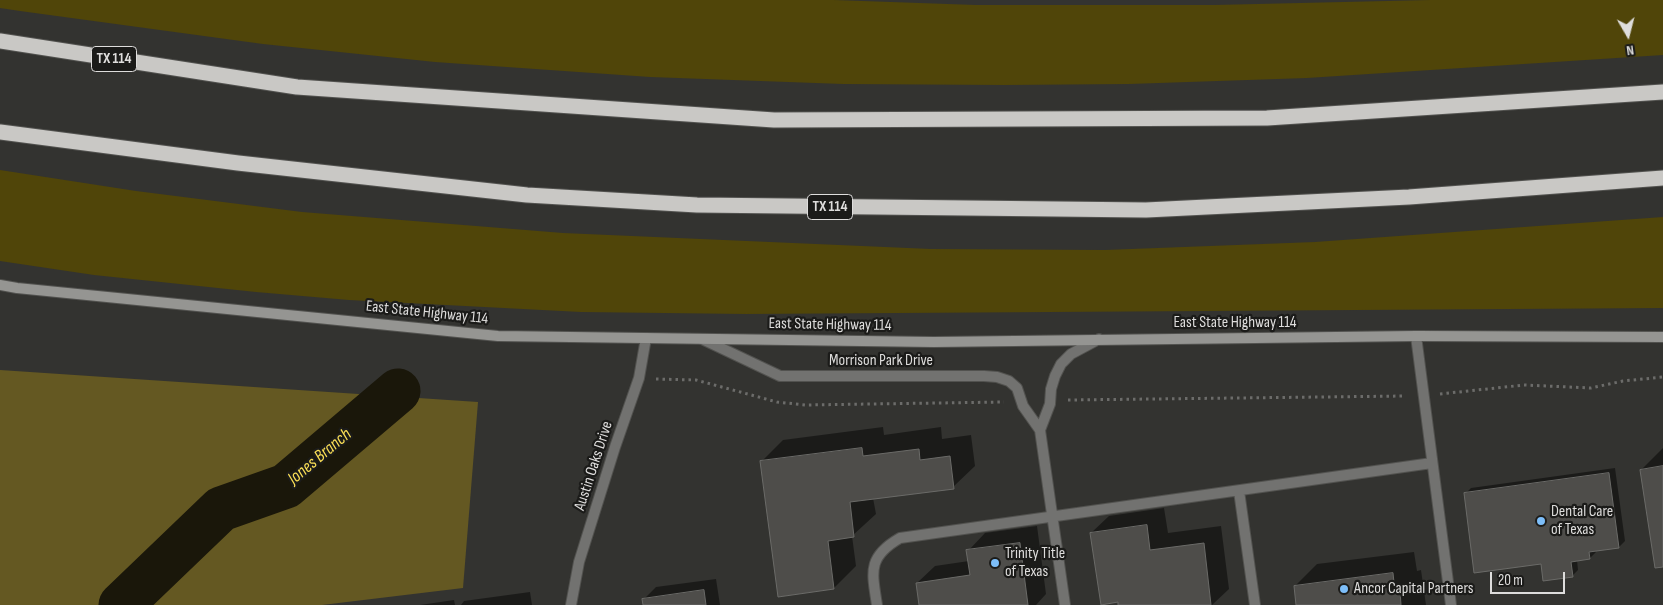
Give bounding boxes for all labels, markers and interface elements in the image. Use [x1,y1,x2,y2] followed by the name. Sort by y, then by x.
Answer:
[1603,10,1653,60] north arrow
[1625,41,1635,59] text: N
[92,46,136,72] road number: TX 114
[808,194,852,220] road number: TX 114
[365,297,489,329] street label: East State Highway 114
[1174,313,1296,333] street label: East State Highway 114
[768,314,892,336] street label: East State Highway 114
[829,351,933,371] street label: Morrison Park Drive
[571,419,617,513] street label: Austin Oaks Drive
[284,424,356,490] water label: Jones Branch
[1551,502,1613,540] place label: Dental Care of Texas
[1535,515,1547,527] marker: Dental Care of Texas
[1005,544,1065,582] place label: Trinity Title of Texas
[989,557,1001,569] marker: Trinity Title of Texas
[1493,562,1568,594] scale bar
[1498,571,1523,590] text: 20 m
[1354,579,1474,599] place label: Ancor Capital Partners
[1338,583,1350,595] marker: Ancor Capital Partners

